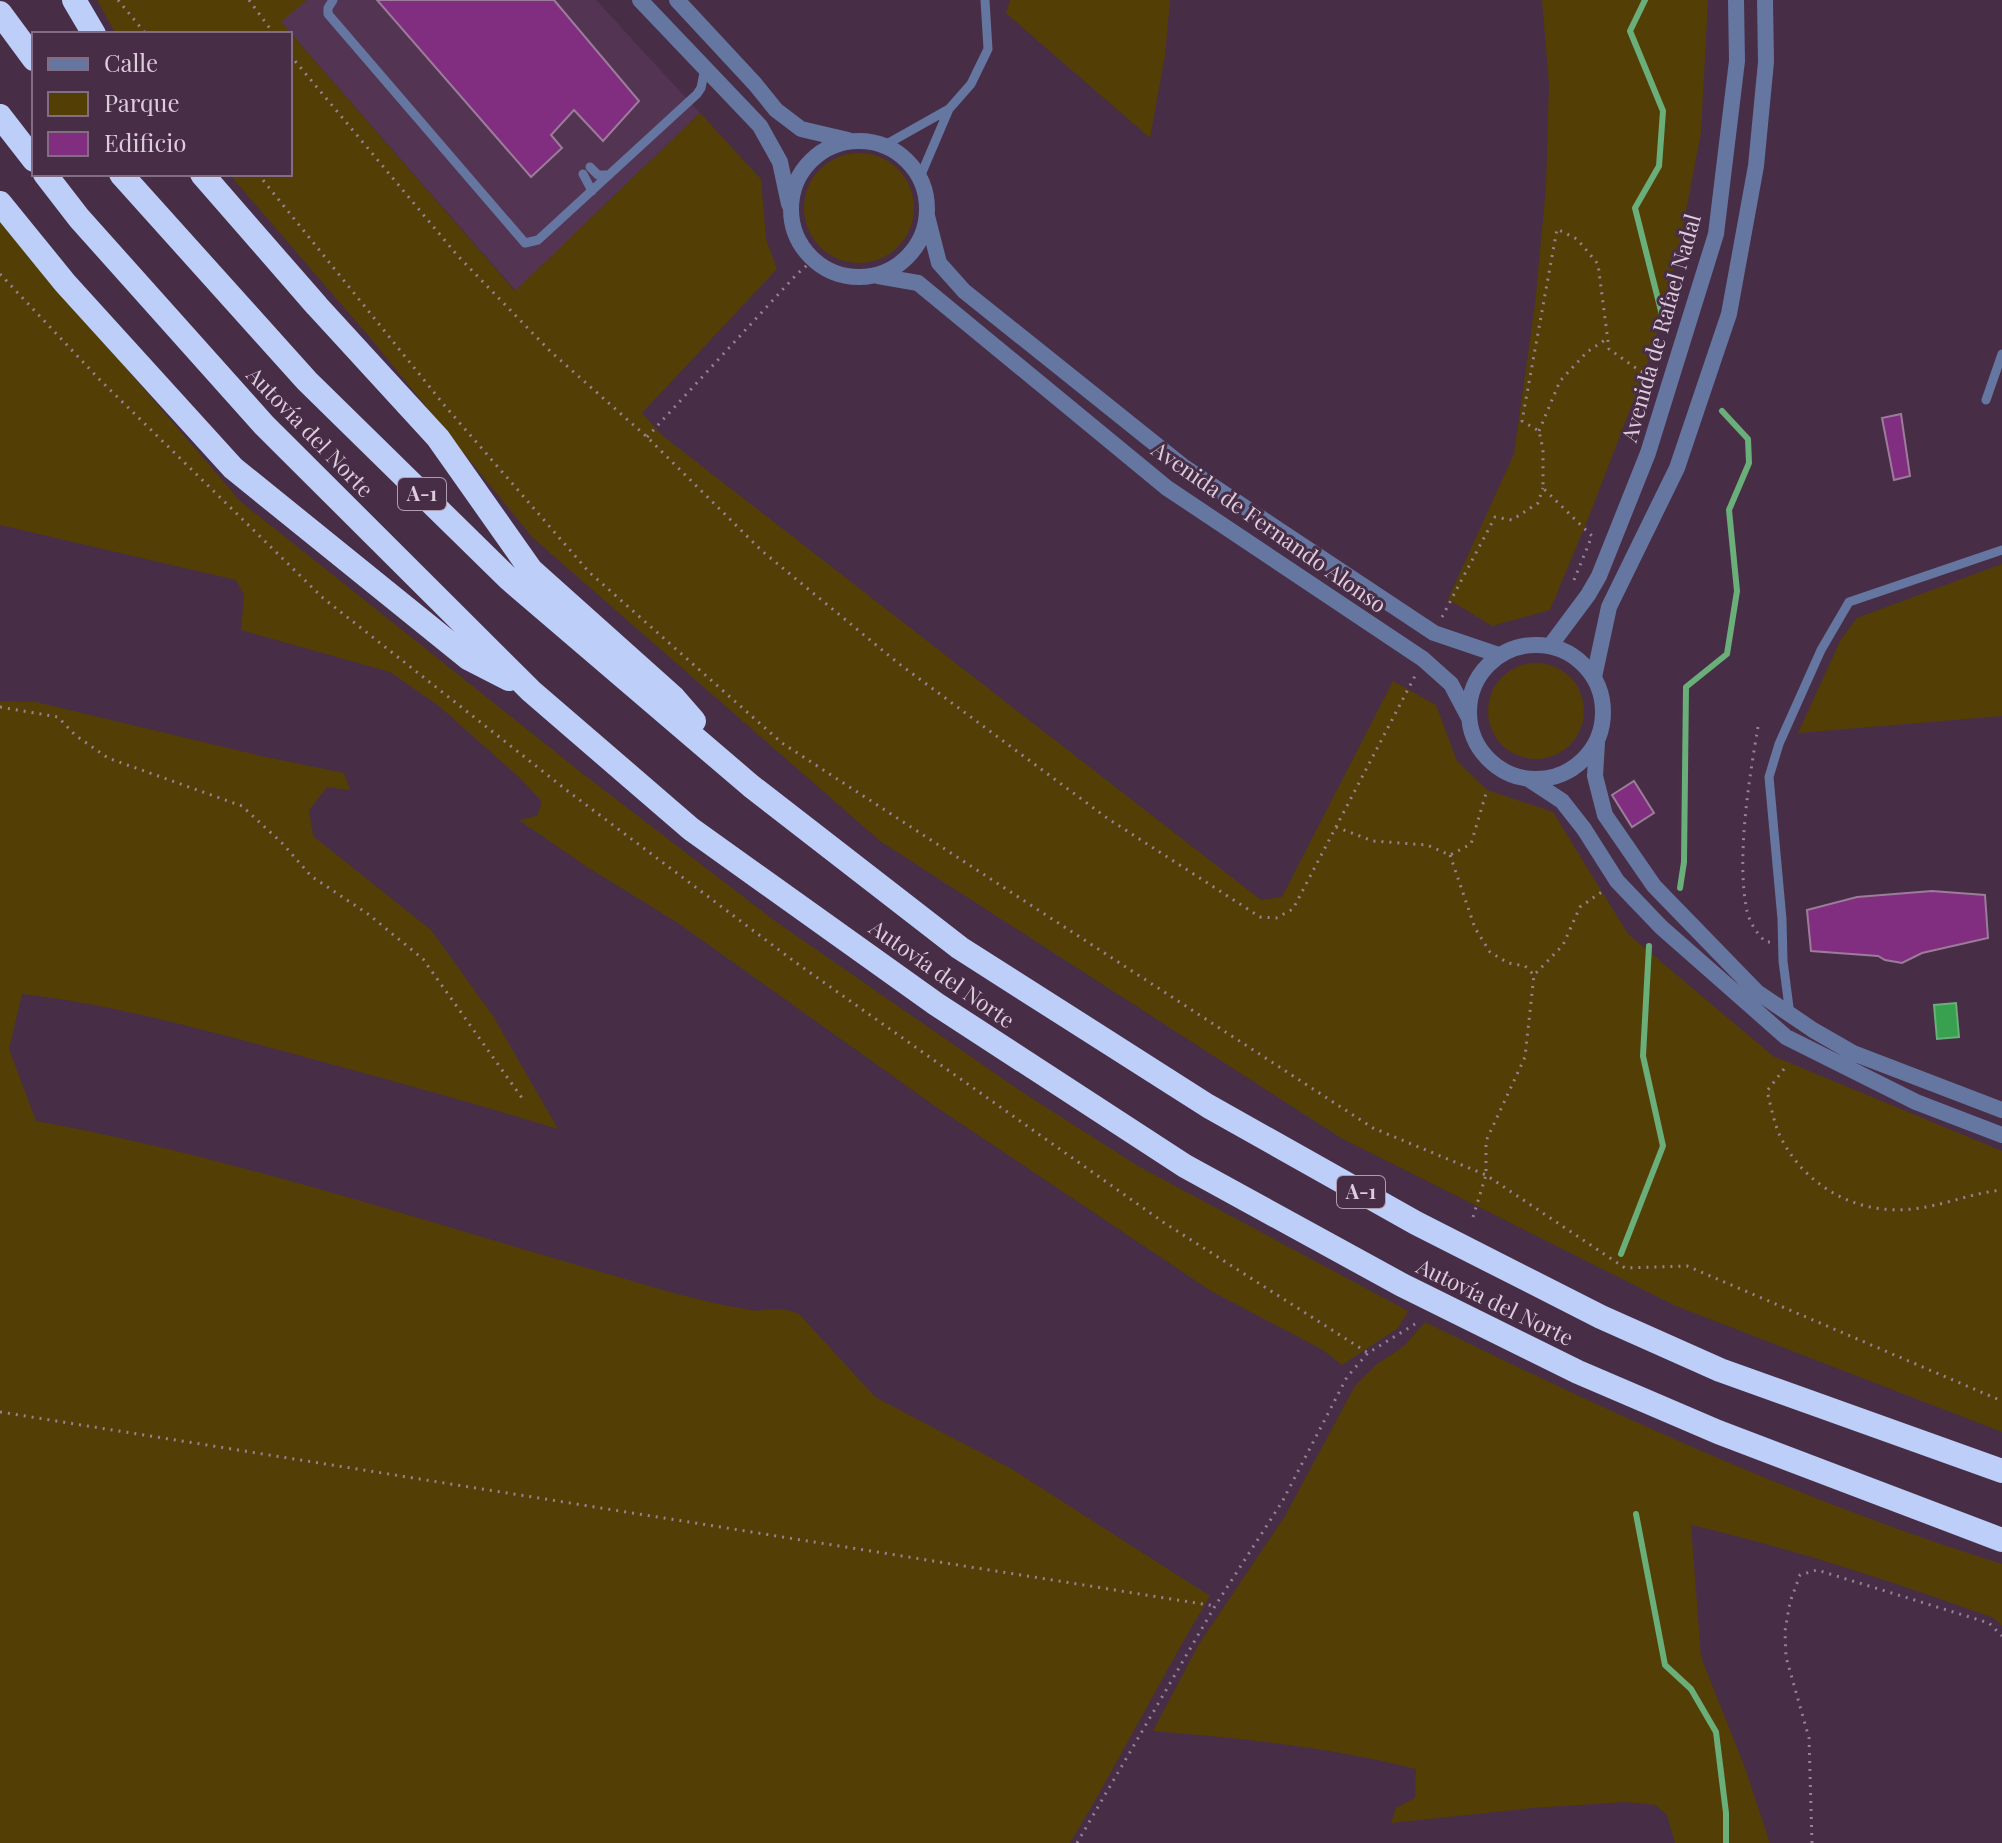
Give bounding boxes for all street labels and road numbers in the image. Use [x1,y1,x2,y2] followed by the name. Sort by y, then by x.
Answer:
[1613,210,1707,446] street label: Avenida de Rafael Nadal
[240,359,381,503] street label: Autovía del Norte
[1145,433,1393,619] street label: Avenida de Fernando Alonso
[398,478,446,510] road number: A-1
[863,911,1021,1034] street label: Autovía del Norte
[1337,1176,1385,1208] road number: A-1
[1411,1250,1579,1352] street label: Autovía del Norte

